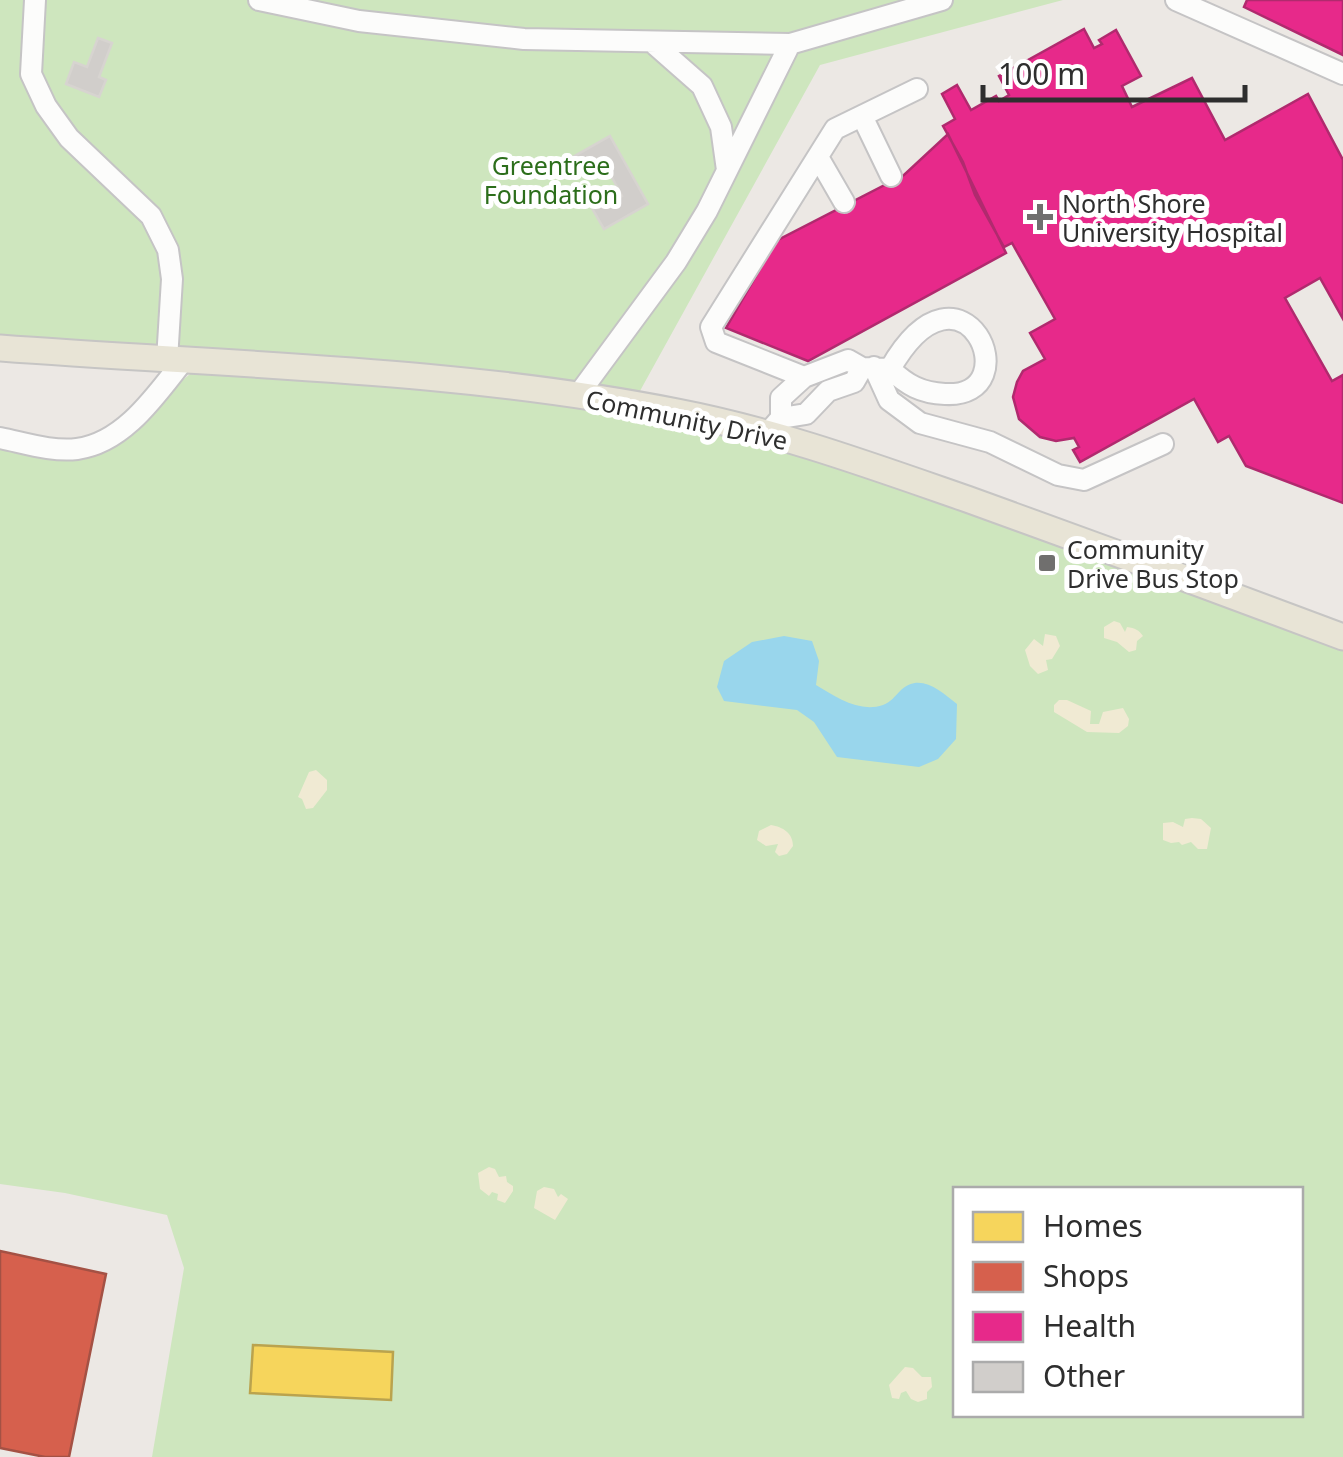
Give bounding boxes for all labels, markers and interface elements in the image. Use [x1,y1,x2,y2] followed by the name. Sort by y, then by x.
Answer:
[983,40,1246,102] scale bar
[998,53,1085,94] text: 100 m
[484,148,618,211] park label: Greentree Foundation
[1062,186,1283,249] place label: North Shore University Hospital
[1027,204,1053,230] marker: North Shore University Hospital
[583,381,791,457] street label: Community Drive
[1067,532,1239,595] place label: Community Drive Bus Stop
[1036,552,1058,574] marker: Community Drive Bus Stop
[953,1187,1303,1417] legend
[1043,1205,1143,1246] text: Homes
[1043,1255,1129,1296] text: Shops
[1043,1305,1136,1346] text: Health
[1043,1355,1125,1396] text: Other

